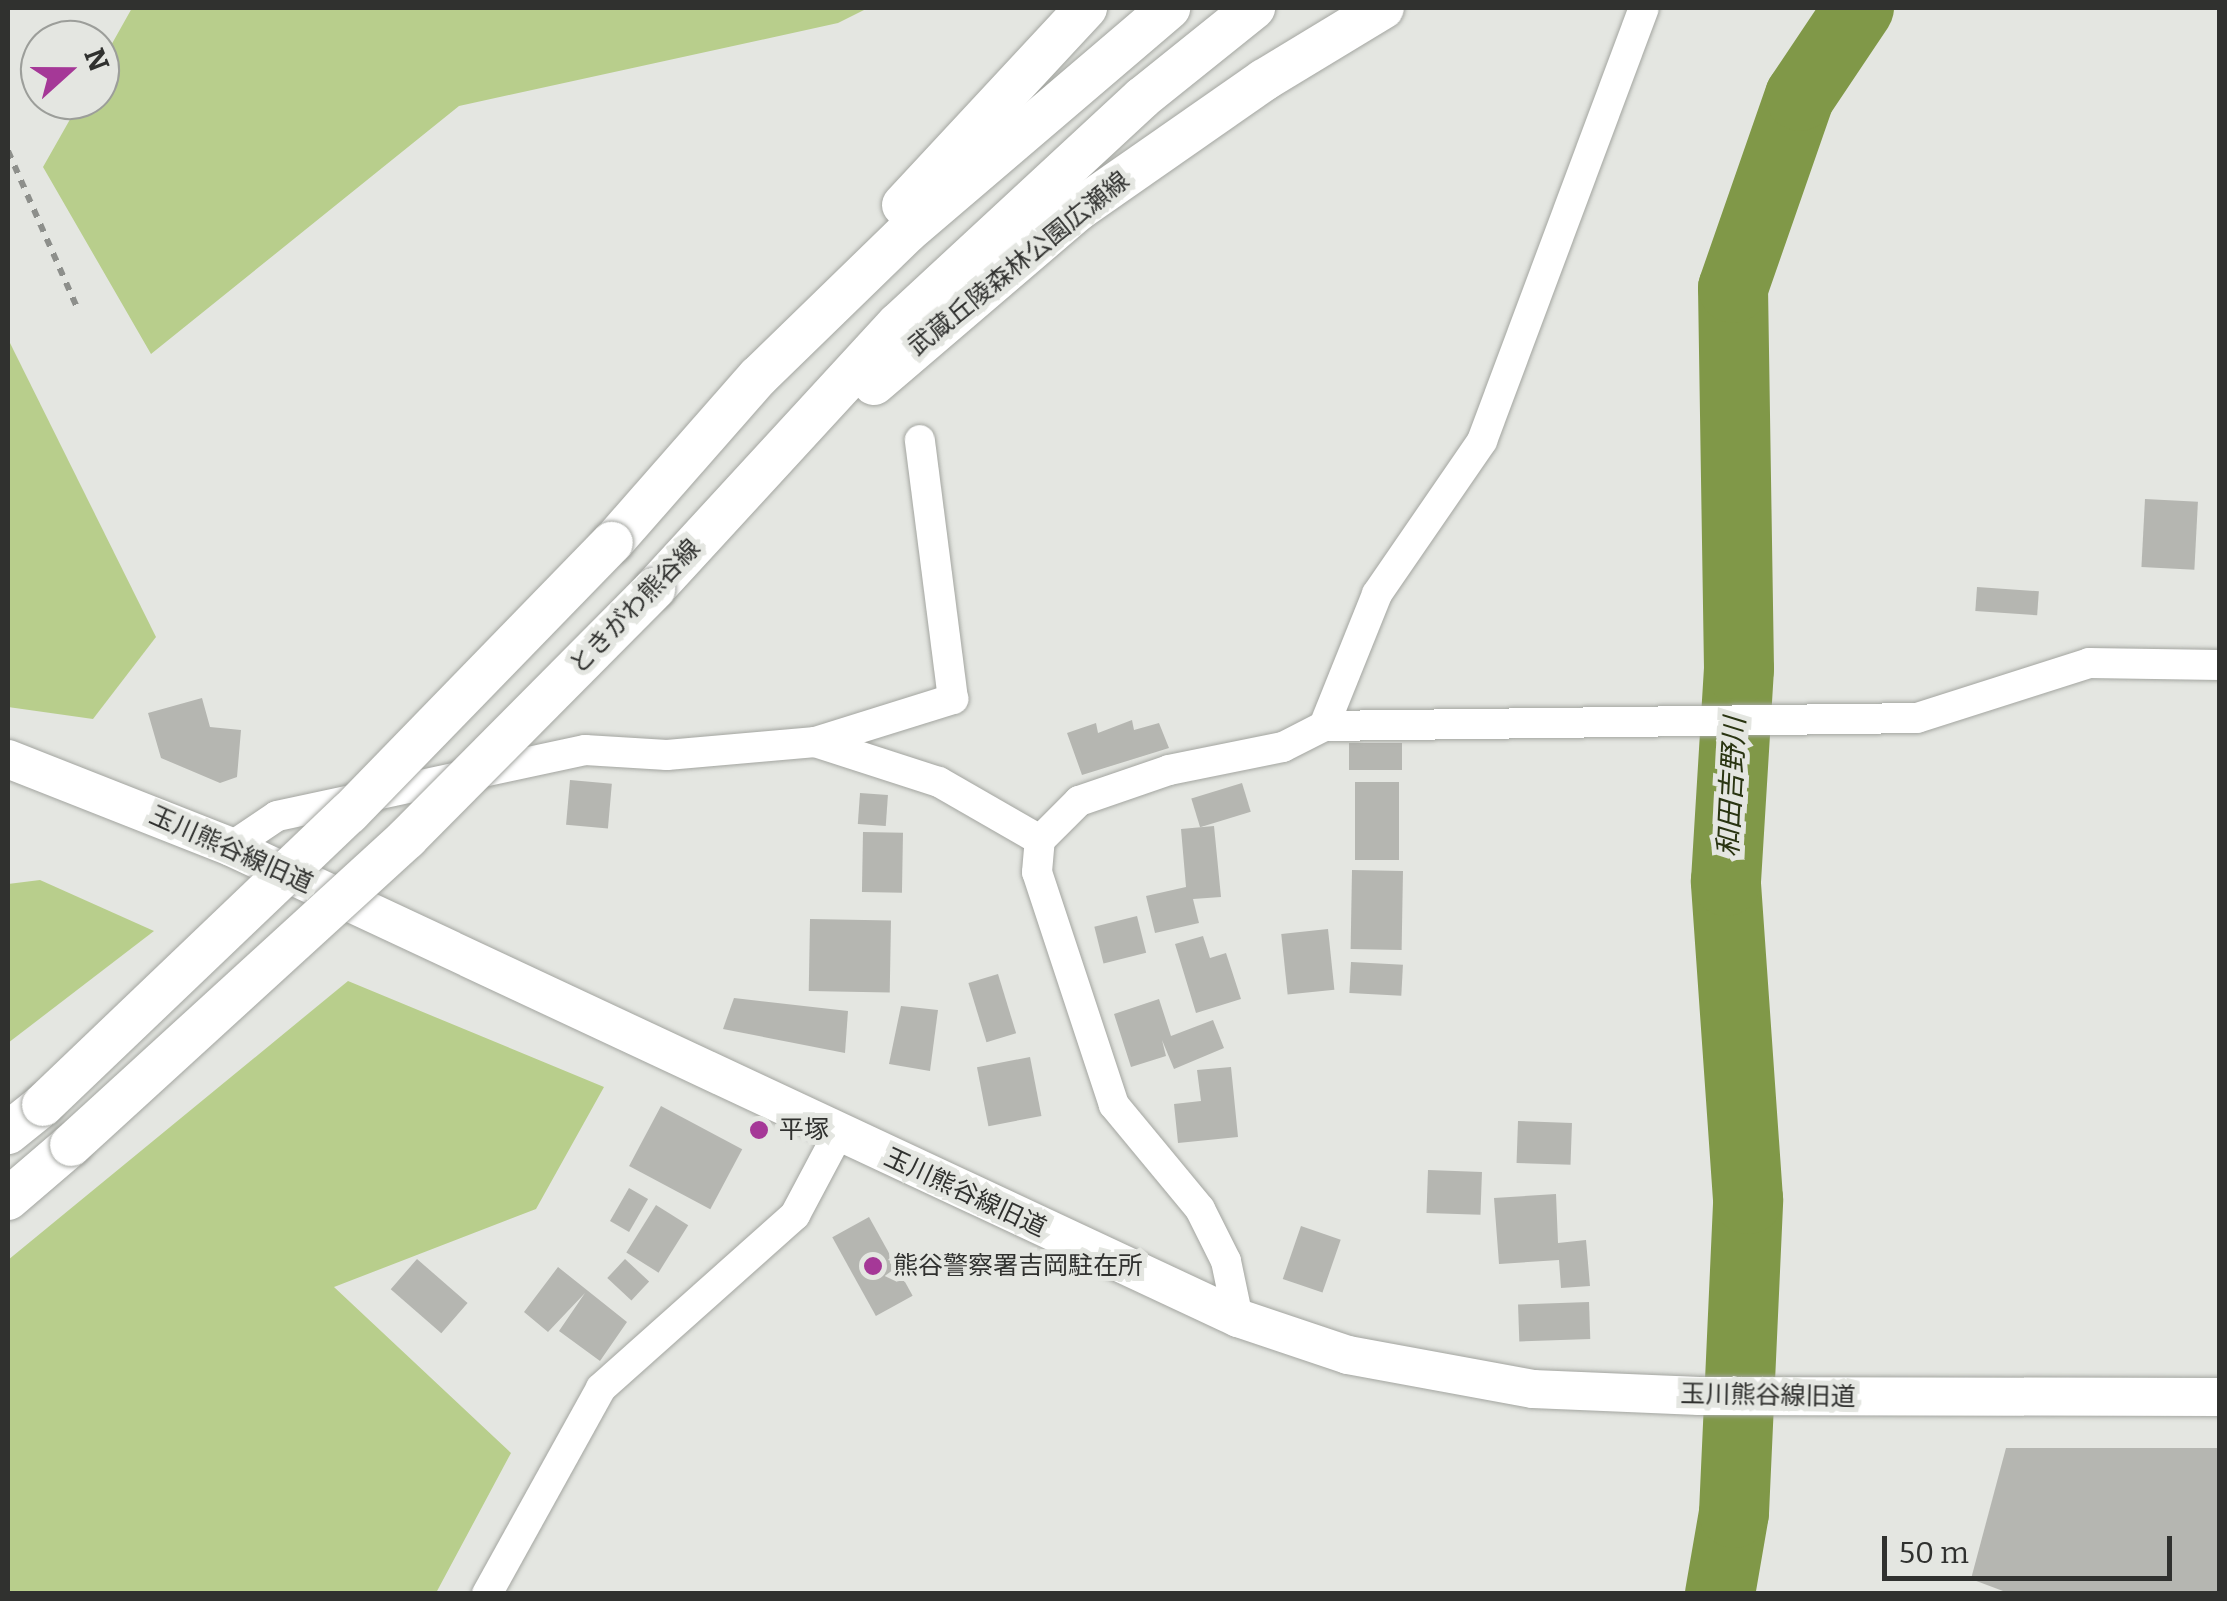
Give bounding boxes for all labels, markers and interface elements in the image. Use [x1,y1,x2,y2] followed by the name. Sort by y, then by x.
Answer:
[20,20,120,120] north arrow
[77,44,116,76] text: N
[903,166,1135,362] street label: 武蔵丘陵森林公園広瀬線
[563,534,707,680] street label: ときがわ熊谷線
[1712,716,1752,858] water label: 和田吉野川
[145,801,317,899] street label: 玉川熊谷線旧道
[779,1115,829,1145] place label: 平塚
[748,1119,770,1141] marker: 平塚
[879,1142,1051,1244] street label: 玉川熊谷線旧道
[893,1251,1143,1281] place label: 熊谷警察署吉岡駐在所
[862,1255,884,1277] marker: 熊谷警察署吉岡駐在所
[1680,1379,1856,1413] street label: 玉川熊谷線旧道
[1887,1516,2177,1578] scale bar
[1899,1535,1969,1571] text: 50 m

